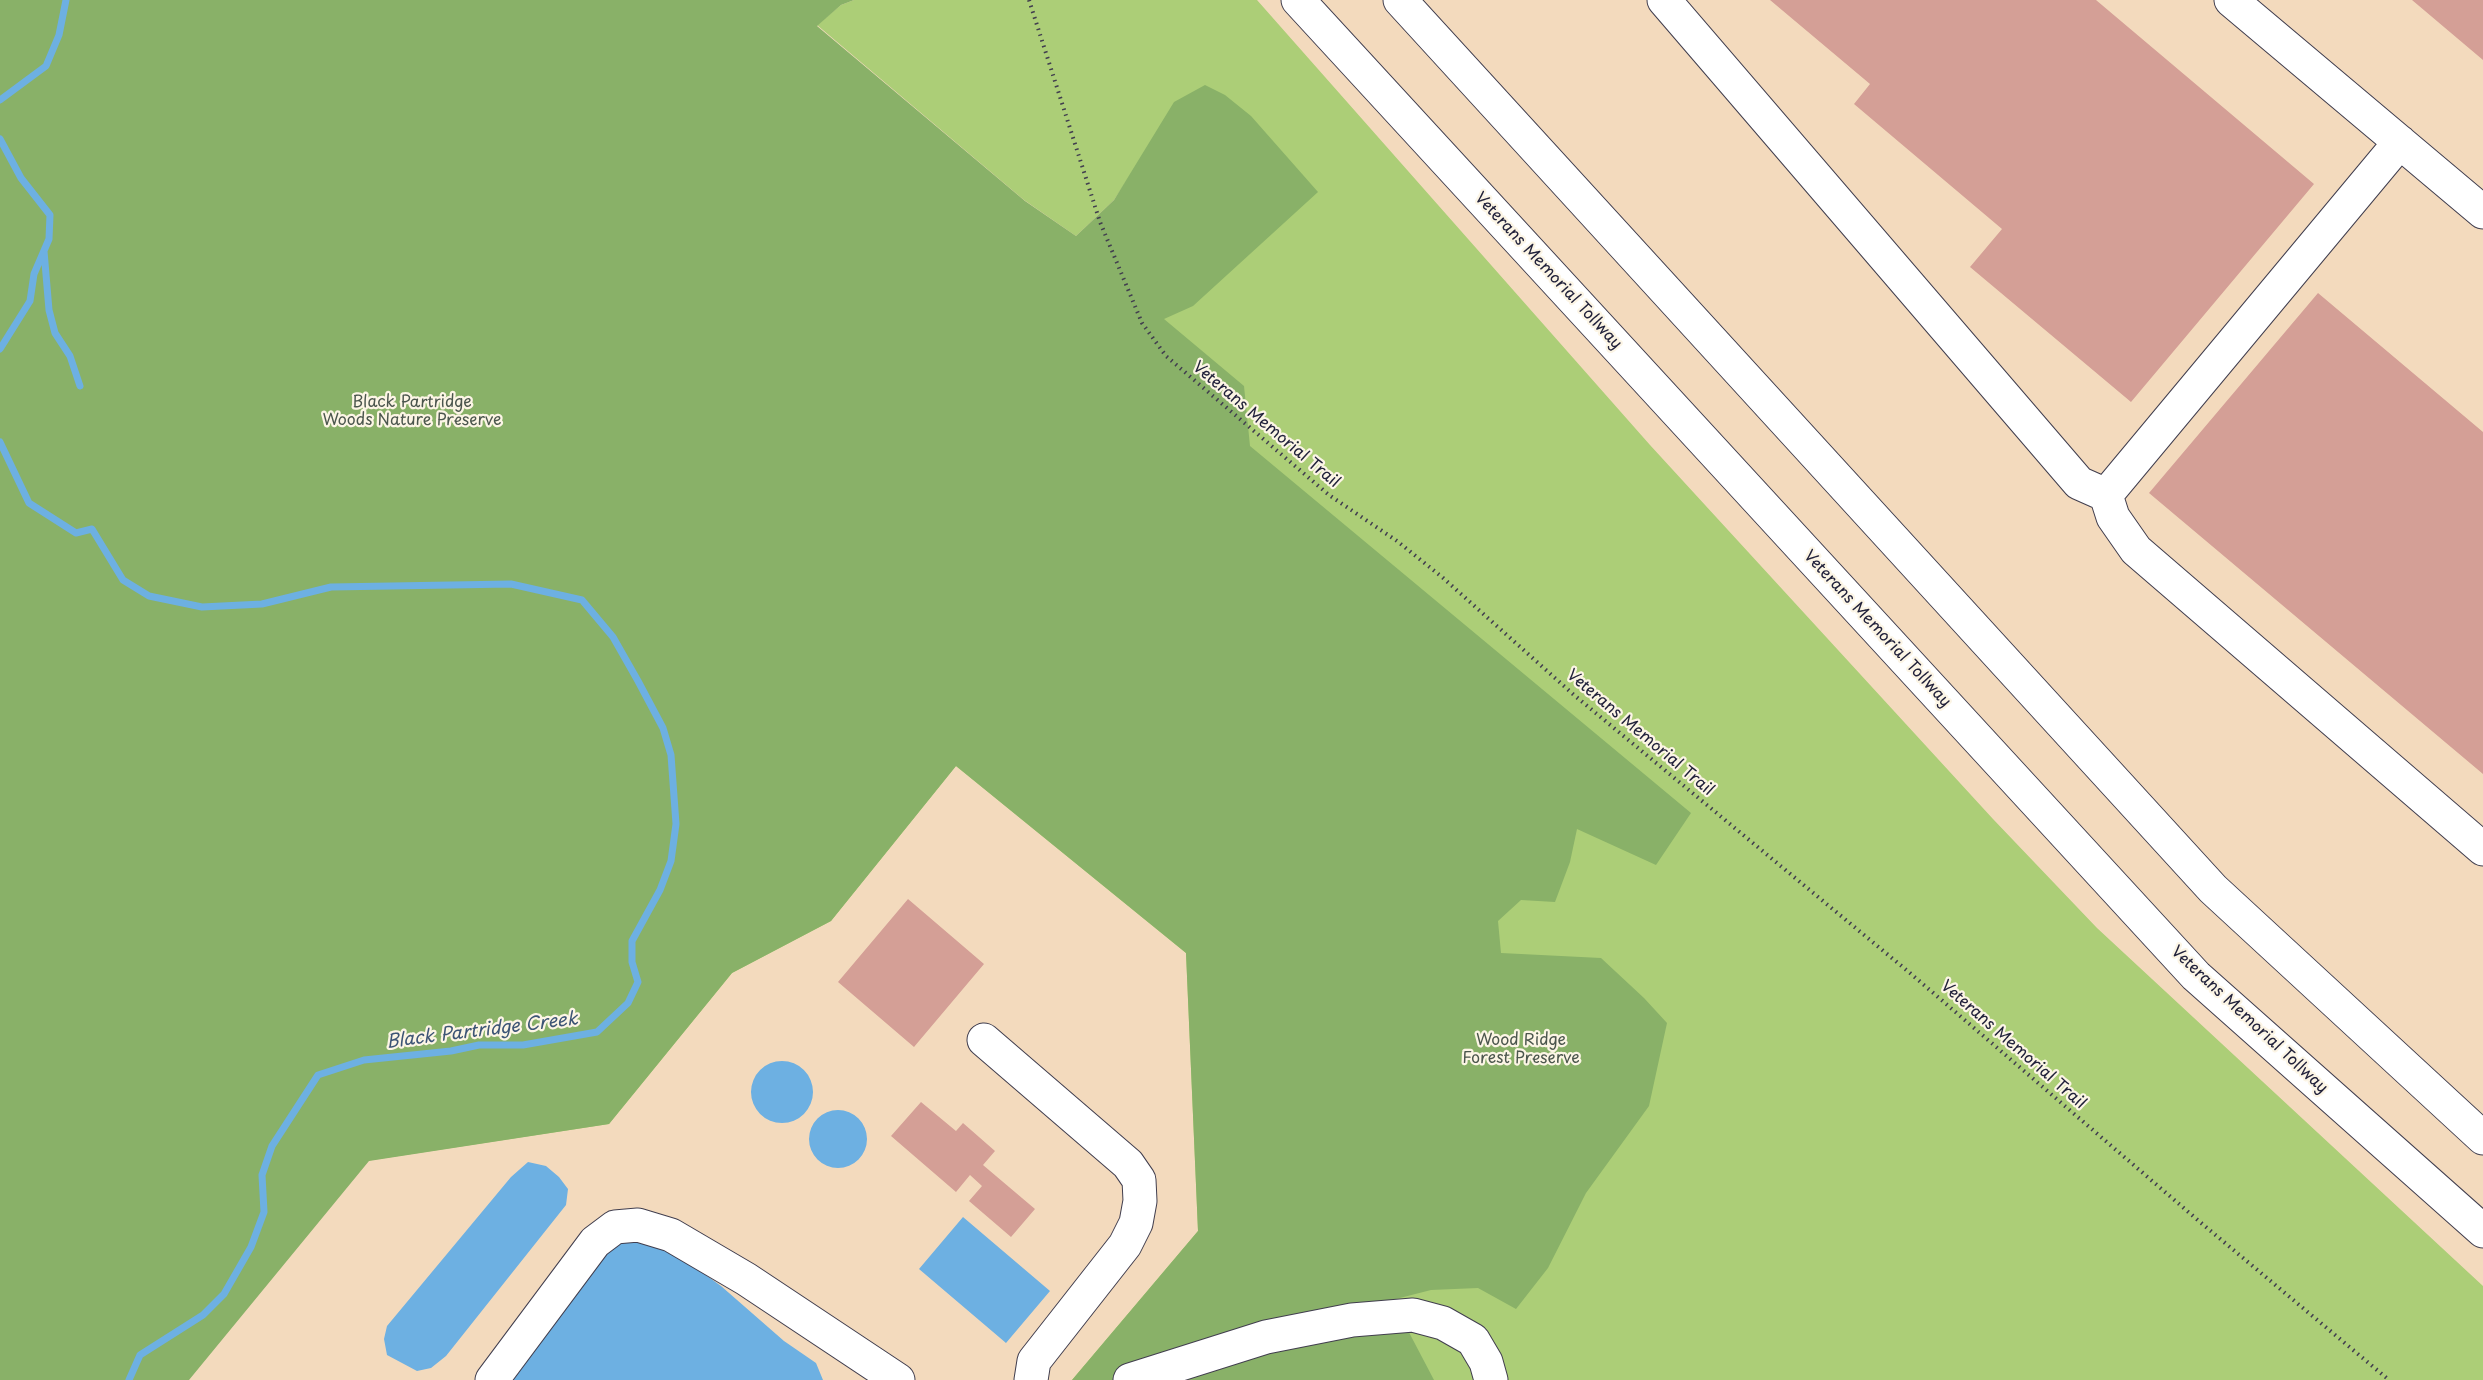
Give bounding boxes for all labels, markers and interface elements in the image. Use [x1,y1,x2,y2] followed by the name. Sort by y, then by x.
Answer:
[1470,189,1626,353] street label: Veterans Memorial Tollway
[1188,358,1344,492] street label: Veterans Memorial Trail
[323,393,501,431] park label: Black Partridge Woods Nature Preserve
[1799,547,1955,711] street label: Veterans Memorial Tollway
[1562,666,1718,800] street label: Veterans Memorial Trail
[2167,942,2331,1098] street label: Veterans Memorial Tollway
[1936,977,2090,1113] street label: Veterans Memorial Trail
[385,1009,579,1053] water label: Black Partridge Creek
[1462,1031,1580,1069] park label: Wood Ridge Forest Preserve

